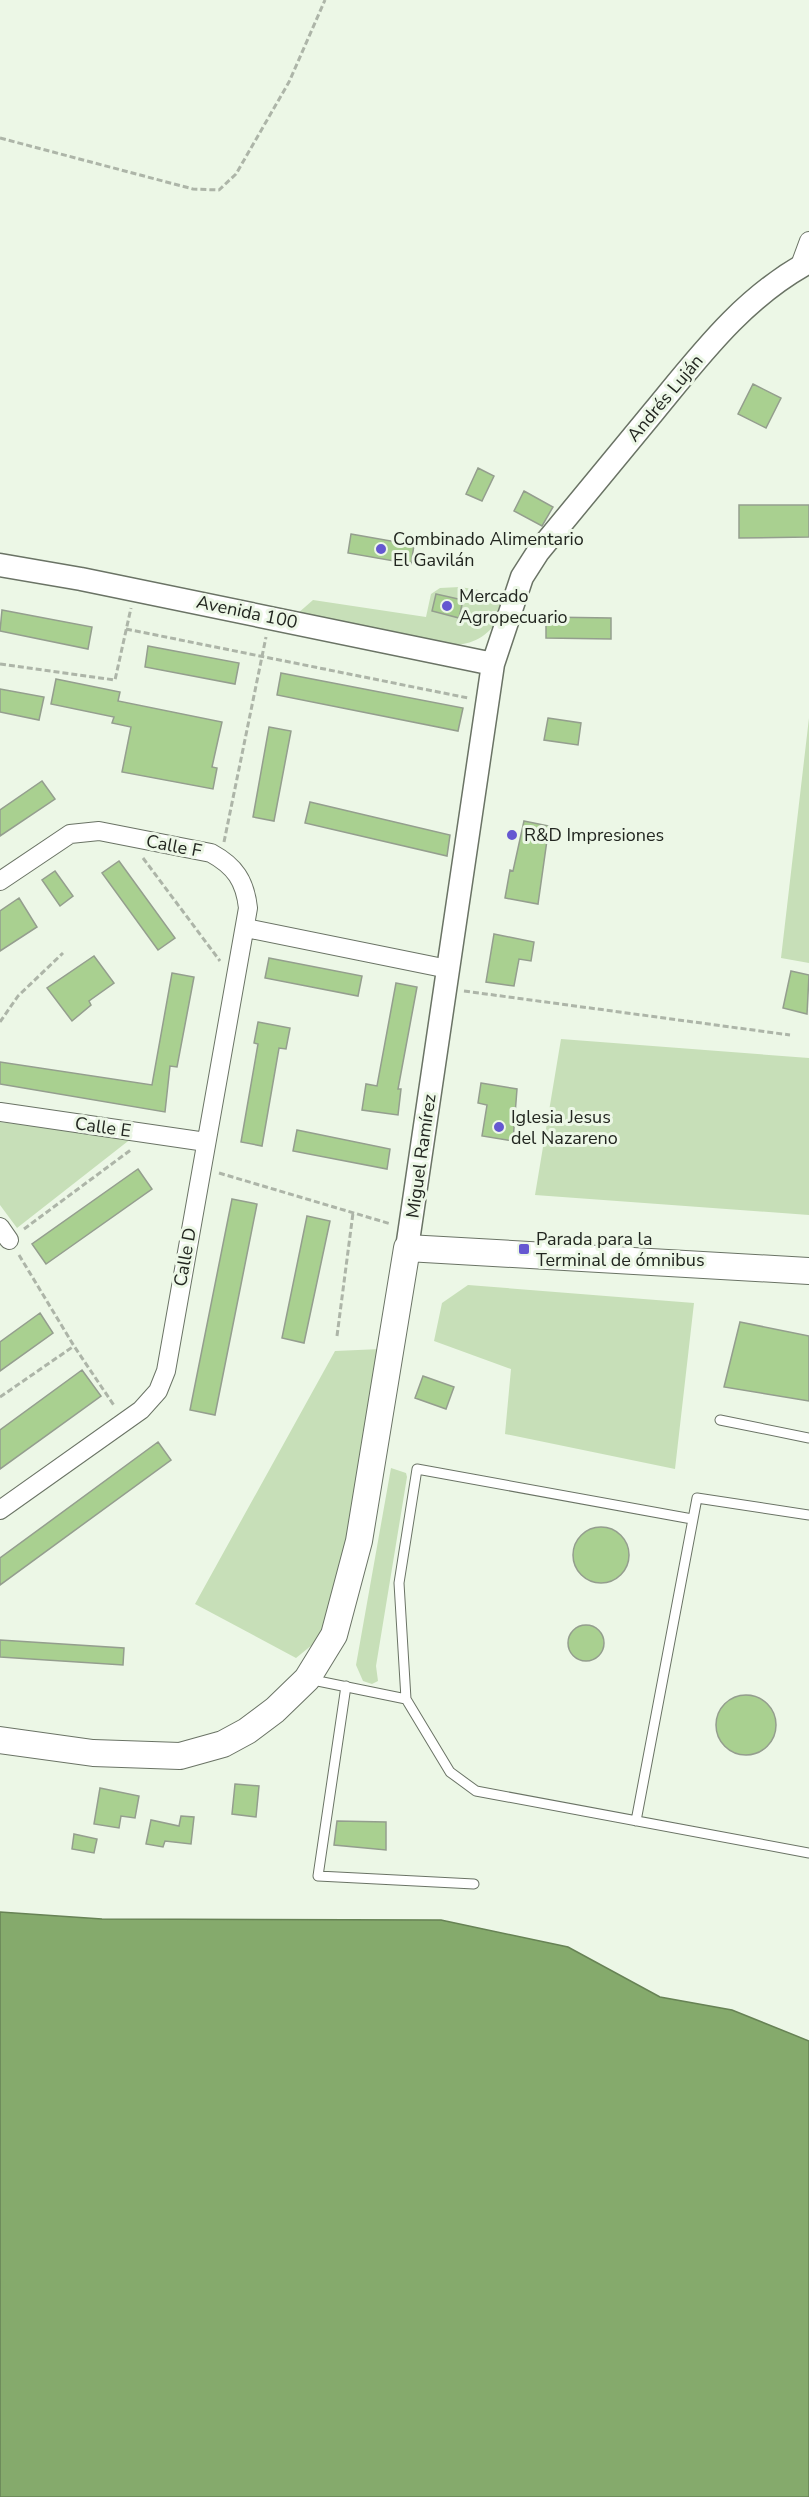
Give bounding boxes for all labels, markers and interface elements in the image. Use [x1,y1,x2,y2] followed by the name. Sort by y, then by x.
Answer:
[622,349,708,447] street label: Andrés Luján
[393,527,584,572] place label: Combinado Alimentario El Gavilán
[374,542,388,556] marker: Combinado Alimentario El Gavilán
[459,584,568,629] place label: Mercado Agropecuario
[194,590,300,634] street label: Avenida 100
[440,599,454,613] marker: Mercado Agropecuario
[524,823,664,847] place label: R&D Impresiones
[505,828,519,842] marker: R&D Impresiones
[144,829,204,863] street label: Calle F
[400,1092,442,1220] street label: Miguel Ramírez
[511,1105,618,1150] place label: Iglesia Jesus del Nazareno
[73,1111,133,1143] street label: Calle E
[492,1120,506,1134] marker: Iglesia Jesus del Nazareno
[168,1226,202,1288] street label: Calle D
[536,1227,705,1272] place label: Parada para la Terminal de ómnibus
[517,1242,531,1256] marker: Parada para la Terminal de ómnibus

